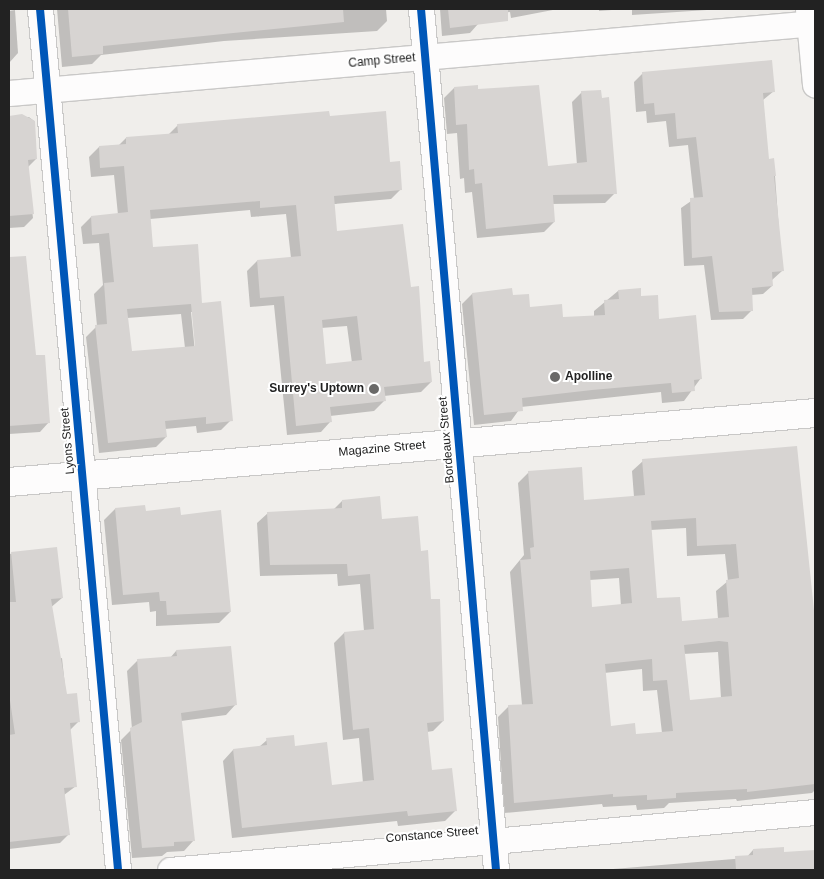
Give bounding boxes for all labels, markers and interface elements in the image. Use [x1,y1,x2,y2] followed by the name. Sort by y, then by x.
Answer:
[348,51,416,71] street label: Camp Street
[565,370,612,384] place label: Apolline
[549,371,561,383] marker: Apolline
[269,382,364,396] place label: Surrey's Uptown
[368,383,380,395] marker: Surrey's Uptown
[436,396,458,484] street label: Bordeaux Street
[58,407,78,475] street label: Lyons Street
[338,438,426,460] street label: Magazine Street
[385,824,479,846] street label: Constance Street

